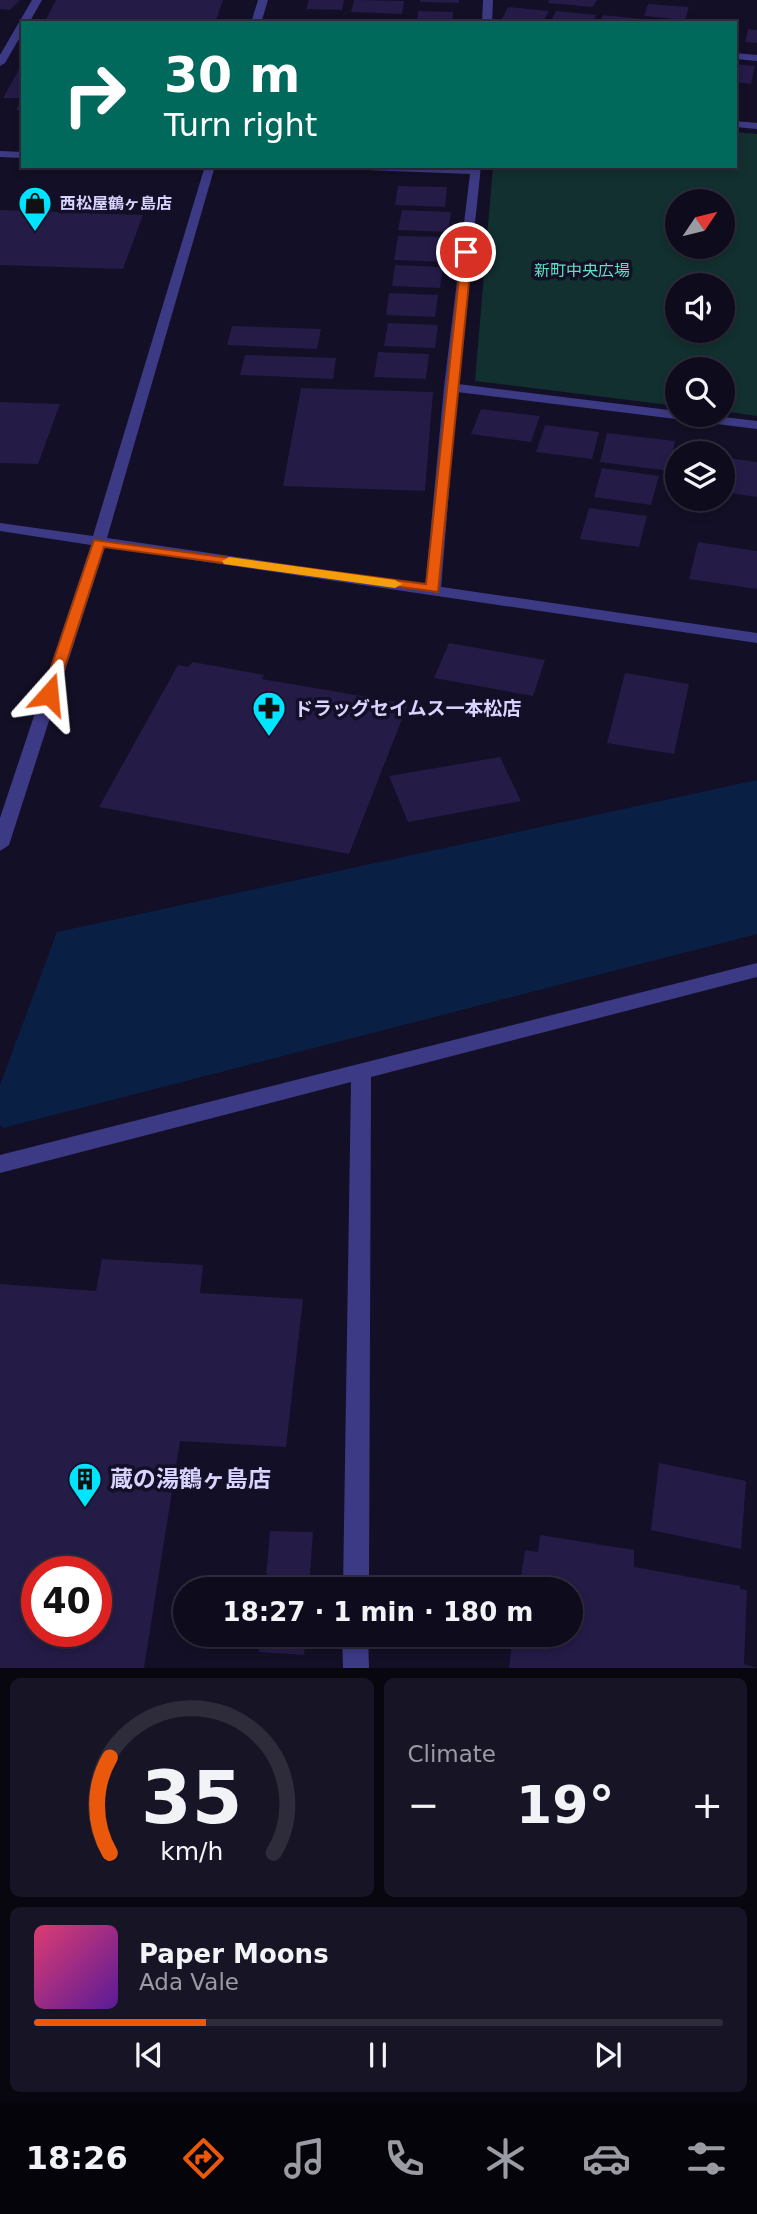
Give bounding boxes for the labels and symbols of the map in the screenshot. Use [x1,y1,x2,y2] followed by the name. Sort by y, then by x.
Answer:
[16,184,54,233] shop icon: 西松屋鶴ヶ島店
[665,189,735,259] north arrow
[60,194,172,213] place label: 西松屋鶴ヶ島店
[436,222,496,282] pin
[534,261,630,280] park label: 新町中央広場
[12,657,86,731] position arrow
[250,689,288,738] pharmacy icon: ドラッグセイムス一本松店
[294,697,522,719] place label: ドラッグセイムス一本松店
[66,1460,104,1509] building icon: 蔵の湯鶴ヶ島店
[110,1466,271,1492] place label: 蔵の湯鶴ヶ島店
[21,1556,112,1647] speed limit sign: 40

